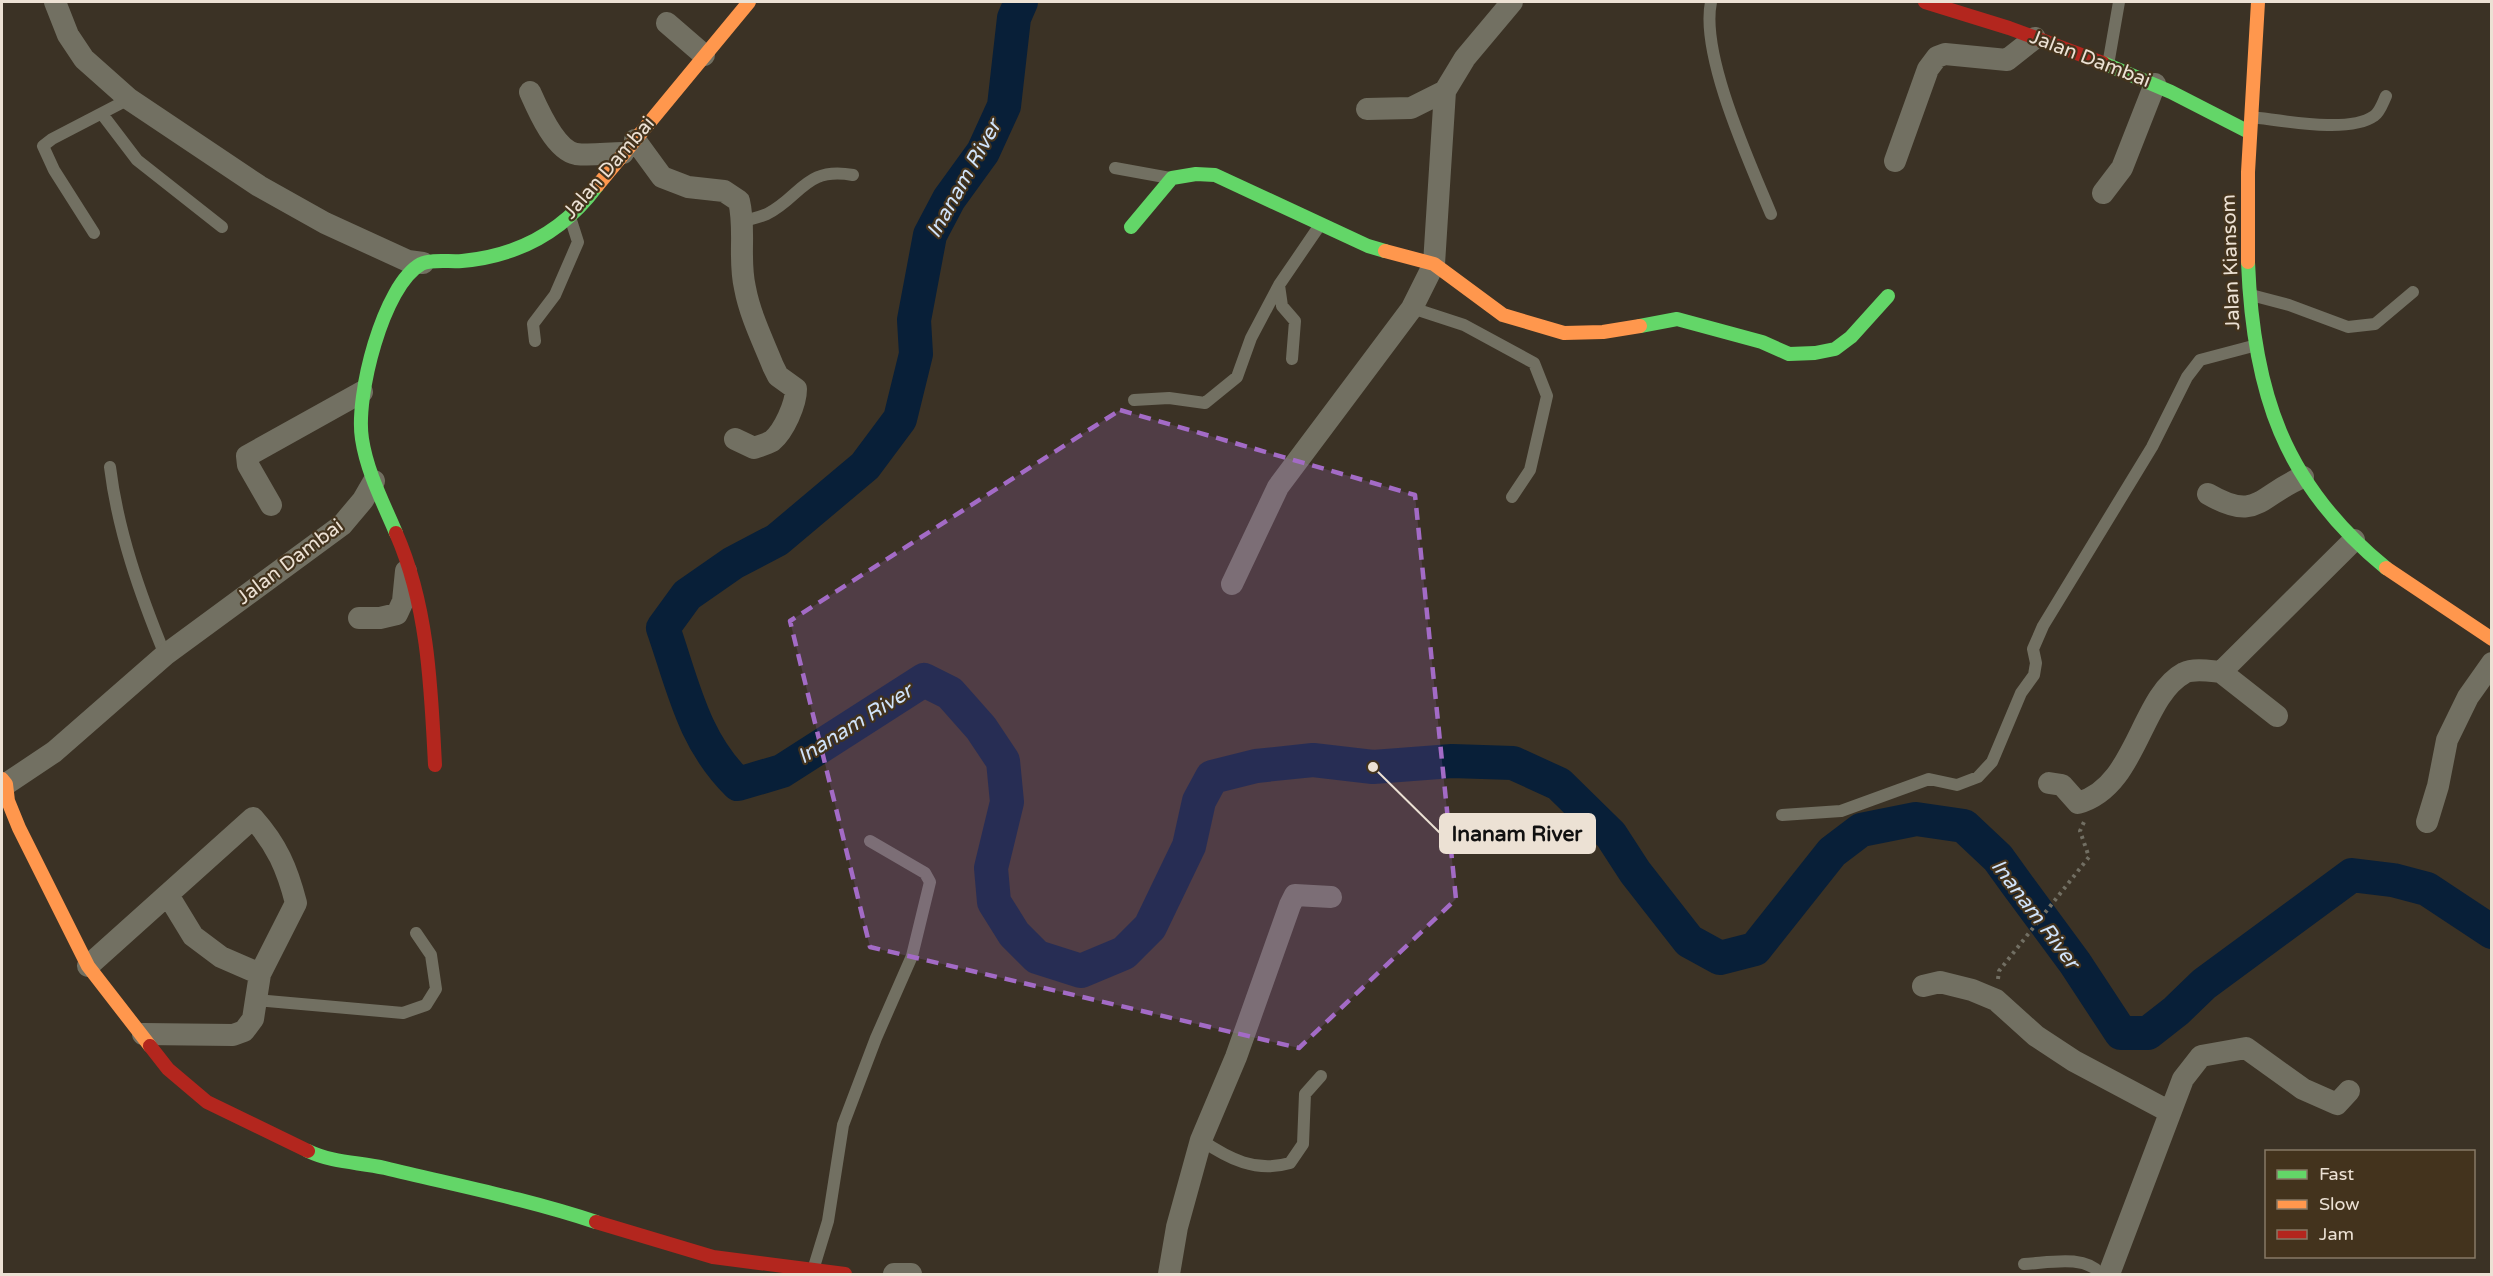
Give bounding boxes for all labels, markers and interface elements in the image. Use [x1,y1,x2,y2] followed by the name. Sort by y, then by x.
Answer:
[2026,25,2154,93] street label: Jalan Dambai
[558,112,660,224] street label: Jalan Dambai
[921,113,1008,242] water label: Inanam River
[2217,194,2245,330] street label: Jalan Kiansom
[232,514,348,610] street label: Jalan Dambai
[793,677,920,769] water label: Inanam River
[1440,814,1595,853] callout: Inanam River
[1452,822,1583,847] text: Inanam River
[1986,854,2086,976] water label: Inanam River
[2265,1150,2475,1258] legend
[2319,1163,2354,1185] text: Fast
[2319,1193,2360,1215] text: Slow
[2319,1223,2354,1245] text: Jam

